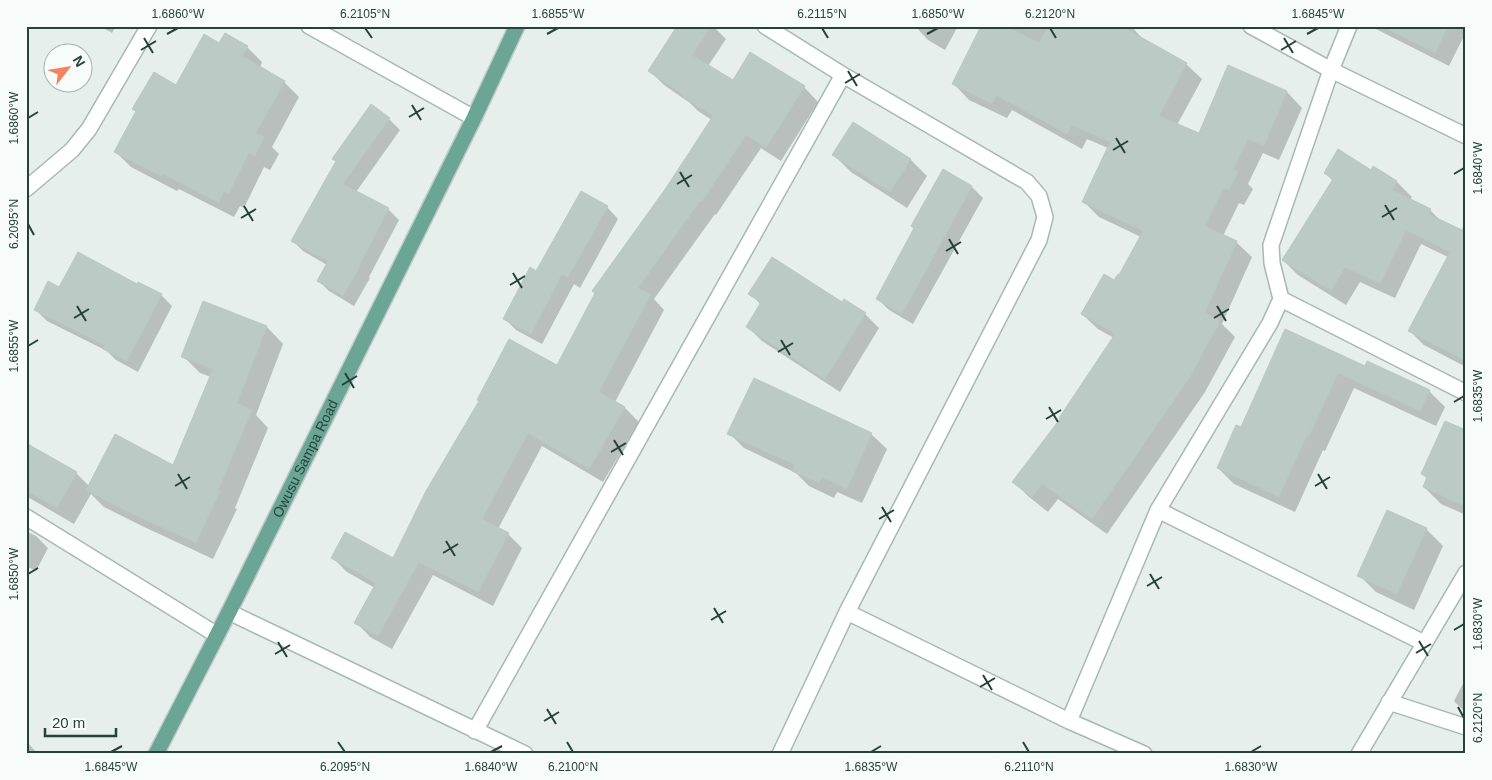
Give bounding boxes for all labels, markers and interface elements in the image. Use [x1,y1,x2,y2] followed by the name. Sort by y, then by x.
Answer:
[152,7,205,21] text: 1.6860°W
[340,7,390,21] text: 6.2105°N
[532,7,585,21] text: 1.6855°W
[797,7,847,21] text: 6.2115°N
[912,7,965,21] text: 1.6850°W
[1025,7,1075,21] text: 6.2120°N
[1292,7,1345,21] text: 1.6845°W
[42,42,92,92] north arrow
[70,53,89,70] text: N
[7,91,21,144] text: 1.6860°W
[1471,141,1485,194] text: 1.6840°W
[7,199,21,249] text: 6.2095°N
[7,319,21,372] text: 1.6855°W
[1471,369,1485,422] text: 1.6835°W
[269,397,341,520] street label: Owusu Sampa Road
[7,547,21,600] text: 1.6850°W
[1471,597,1485,650] text: 1.6830°W
[1471,693,1485,743] text: 6.2120°N
[45,705,116,737] scale bar
[52,714,85,731] text: 20 m
[85,760,138,774] text: 1.6845°W
[320,760,370,774] text: 6.2095°N
[465,760,518,774] text: 1.6840°W
[548,760,598,774] text: 6.2100°N
[845,760,898,774] text: 1.6835°W
[1004,760,1054,774] text: 6.2110°N
[1225,760,1278,774] text: 1.6830°W

